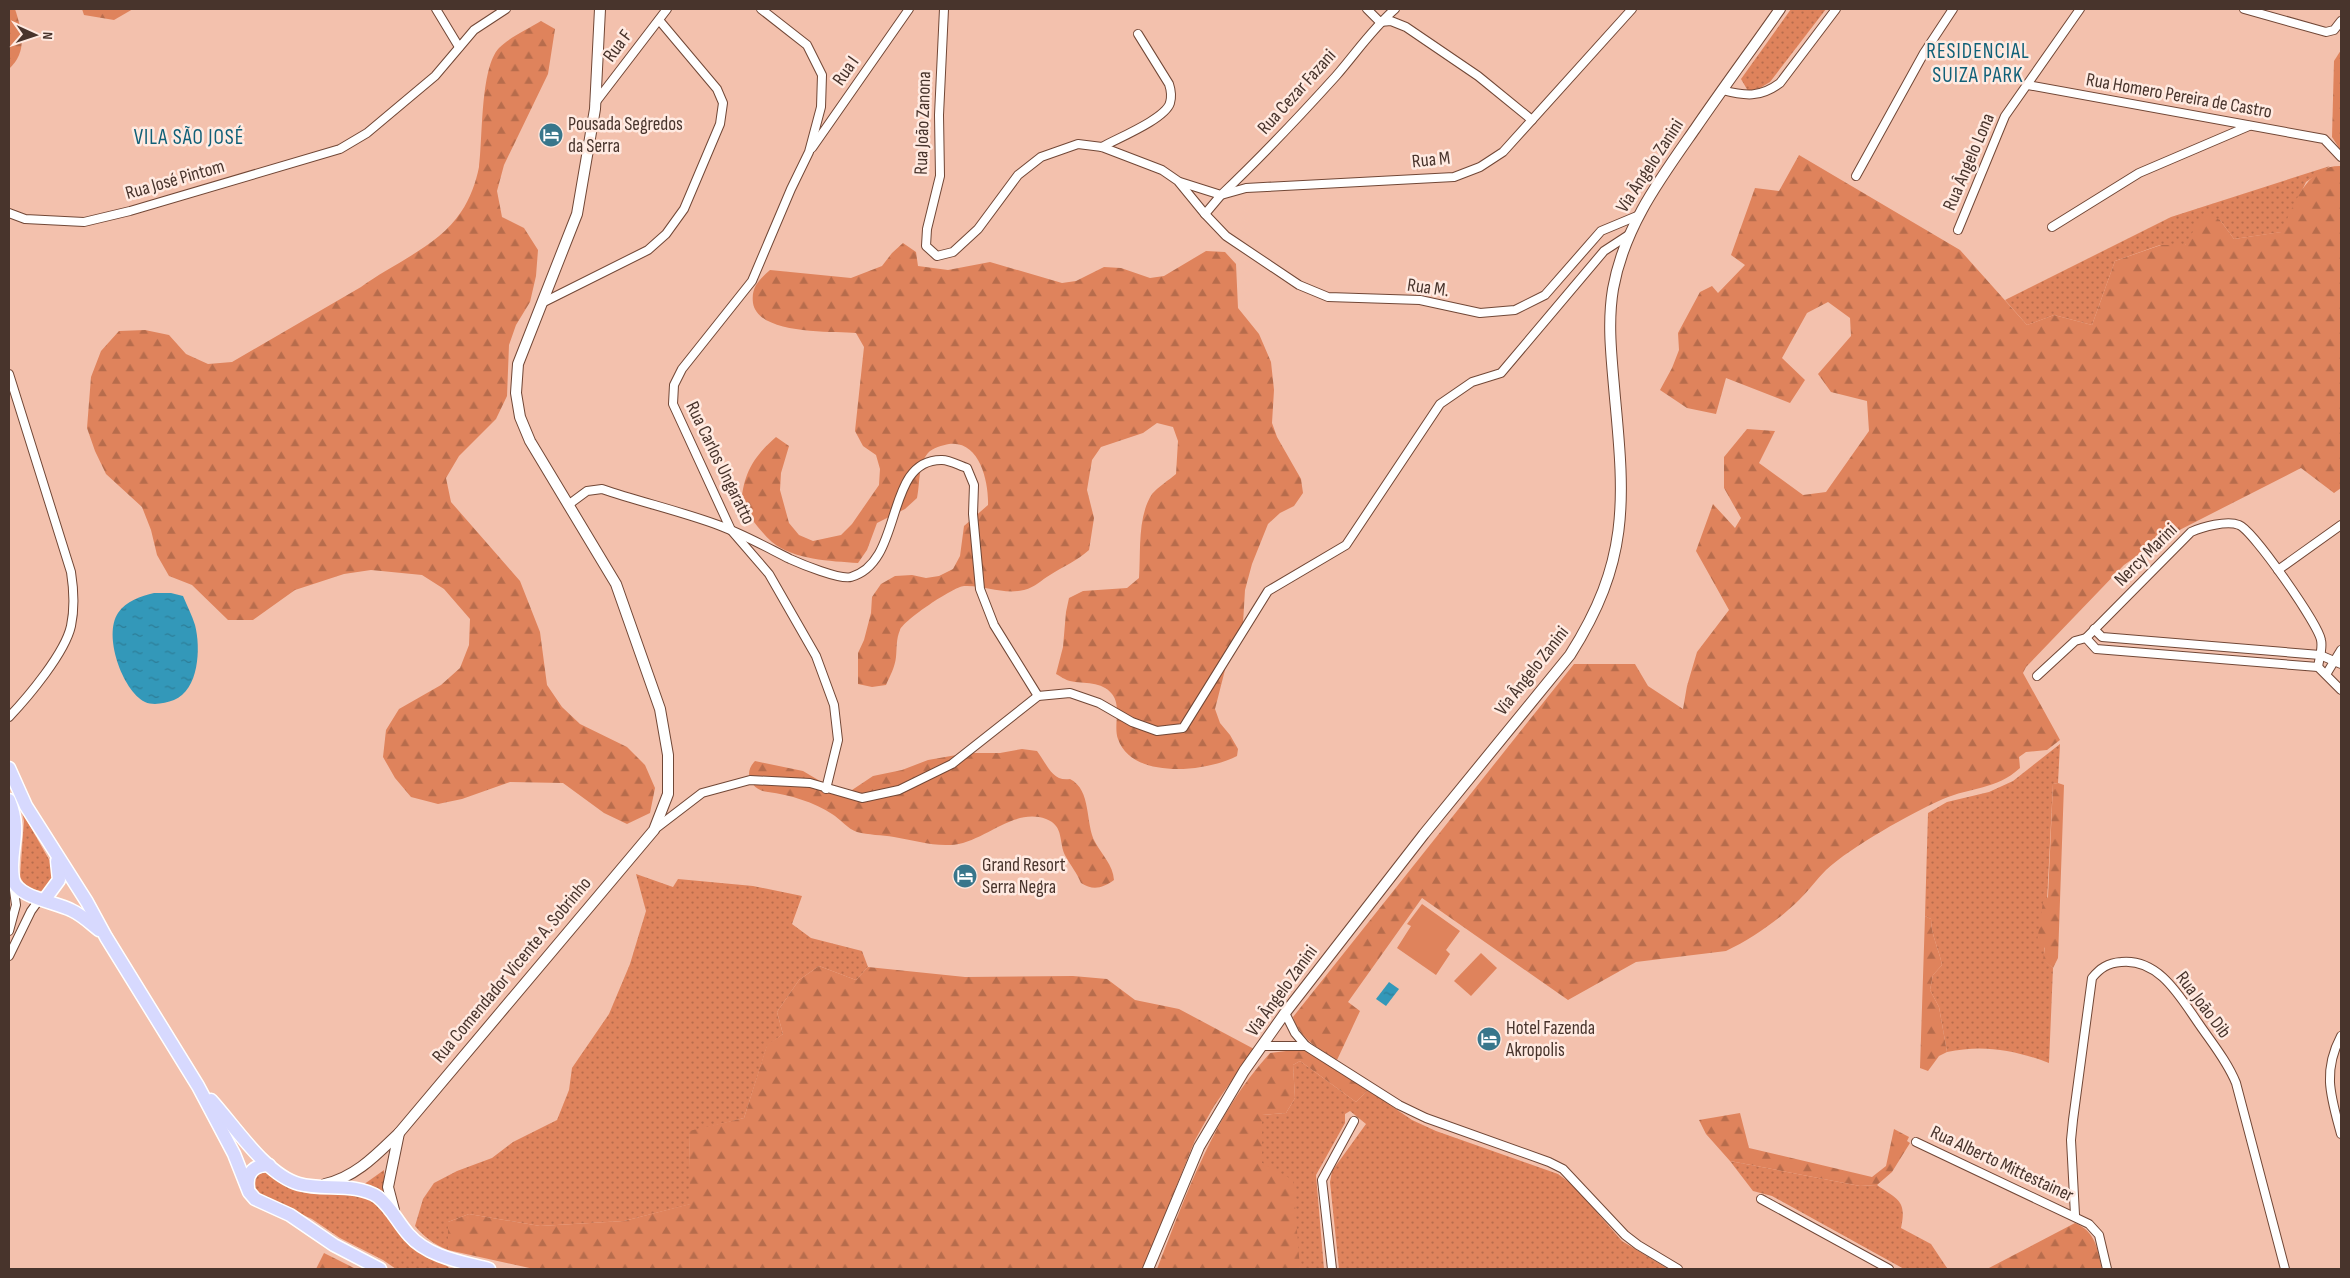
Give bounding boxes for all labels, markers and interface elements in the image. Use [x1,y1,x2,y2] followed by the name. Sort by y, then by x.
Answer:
[10,10,60,60] north arrow
[598,25,638,67] street label: Rua F
[39,31,56,40] text: N
[1926,39,2030,88] district label: RESIDENCIAL SUIZA PARK
[1253,45,1341,139] street label: Rua Cezar Fazani
[828,52,864,90] street label: Rua I
[2084,68,2274,124] street label: Rua Homero Pereira de Castro
[910,71,936,175] street label: Rua João Zanona
[1938,110,2000,214] street label: Rua Ângelo Lona
[568,113,683,158] place label: Pousada Segredos da Serra
[1611,115,1689,217] street label: Via Ângelo Zanini
[538,122,564,148] hotel icon: Pousada Segredos da Serra
[134,125,244,150] district label: VILA SÃO JOSÉ
[1411,147,1451,173] street label: Rua M
[123,155,227,205] street label: Rua José Pintom
[1406,274,1450,302] street label: Rua M.
[680,398,760,528] street label: Rua Carlos Ungaratto
[2110,519,2182,591] street label: Nercy Marini
[1490,622,1574,720] street label: Via Ângelo Zanini
[982,854,1066,899] place label: Grand Resort Serra Negra
[952,863,978,889] hotel icon: Grand Resort Serra Negra
[428,873,596,1067] street label: Rua Comendador Vicente A. Sobrinho
[1241,941,1323,1041] street label: Via Ângelo Zanini
[2170,967,2236,1043] street label: Rua João Dib
[1505,1017,1595,1062] place label: Hotel Fazenda Akropolis
[1476,1026,1502,1052] hotel icon: Hotel Fazenda Akropolis
[1927,1121,2078,1207] street label: Rua Alberto Mittestainer

